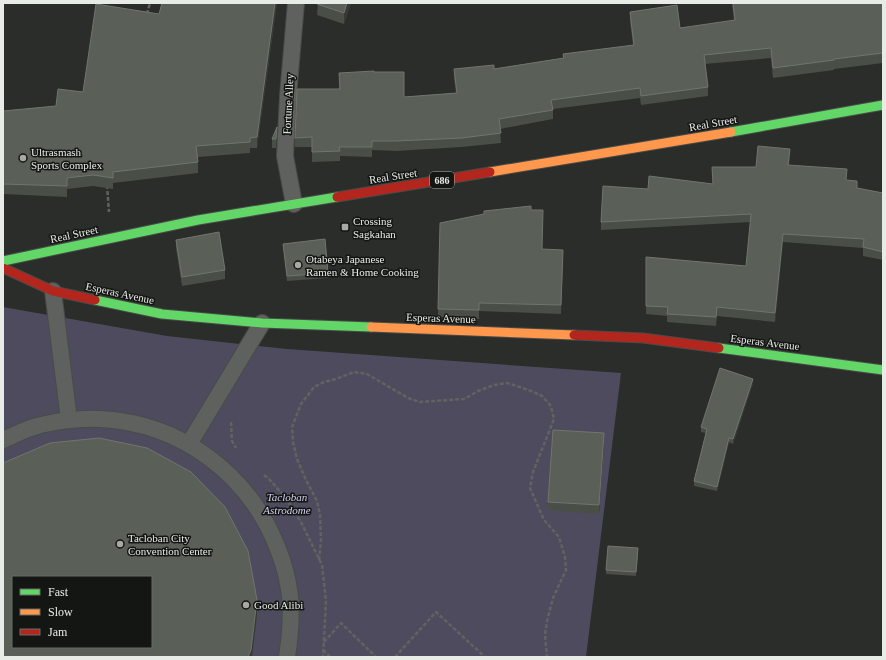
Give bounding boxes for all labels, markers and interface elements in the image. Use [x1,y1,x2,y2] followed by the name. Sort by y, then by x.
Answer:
[280,73,296,135] street label: Fortune Alley
[688,113,738,133] street label: Real Street
[31,146,103,171] place label: Ultrasmash Sports Complex
[18,153,28,163] marker: Ultrasmash Sports Complex
[368,166,418,186] street label: Real Street
[430,172,454,188] road number: 686
[353,215,396,240] place label: Crossing Sagkahan
[340,222,350,232] marker: Crossing Sagkahan
[49,223,99,245] street label: Real Street
[306,253,419,278] place label: Otabeya Japanese Ramen & Home Cooking
[293,260,303,270] marker: Otabeya Japanese Ramen & Home Cooking
[85,280,155,306] street label: Esperas Avenue
[406,311,476,325] street label: Esperas Avenue
[730,332,800,352] street label: Esperas Avenue
[262,491,311,516] park label: Tacloban Astrodome
[128,532,212,557] place label: Tacloban City Convention Center
[115,539,125,549] marker: Tacloban City Convention Center
[12,576,152,648] legend
[48,585,69,599] text: Fast
[254,599,303,611] place label: Good Alibi
[241,600,251,610] marker: Good Alibi
[48,605,73,619] text: Slow
[48,625,68,639] text: Jam

